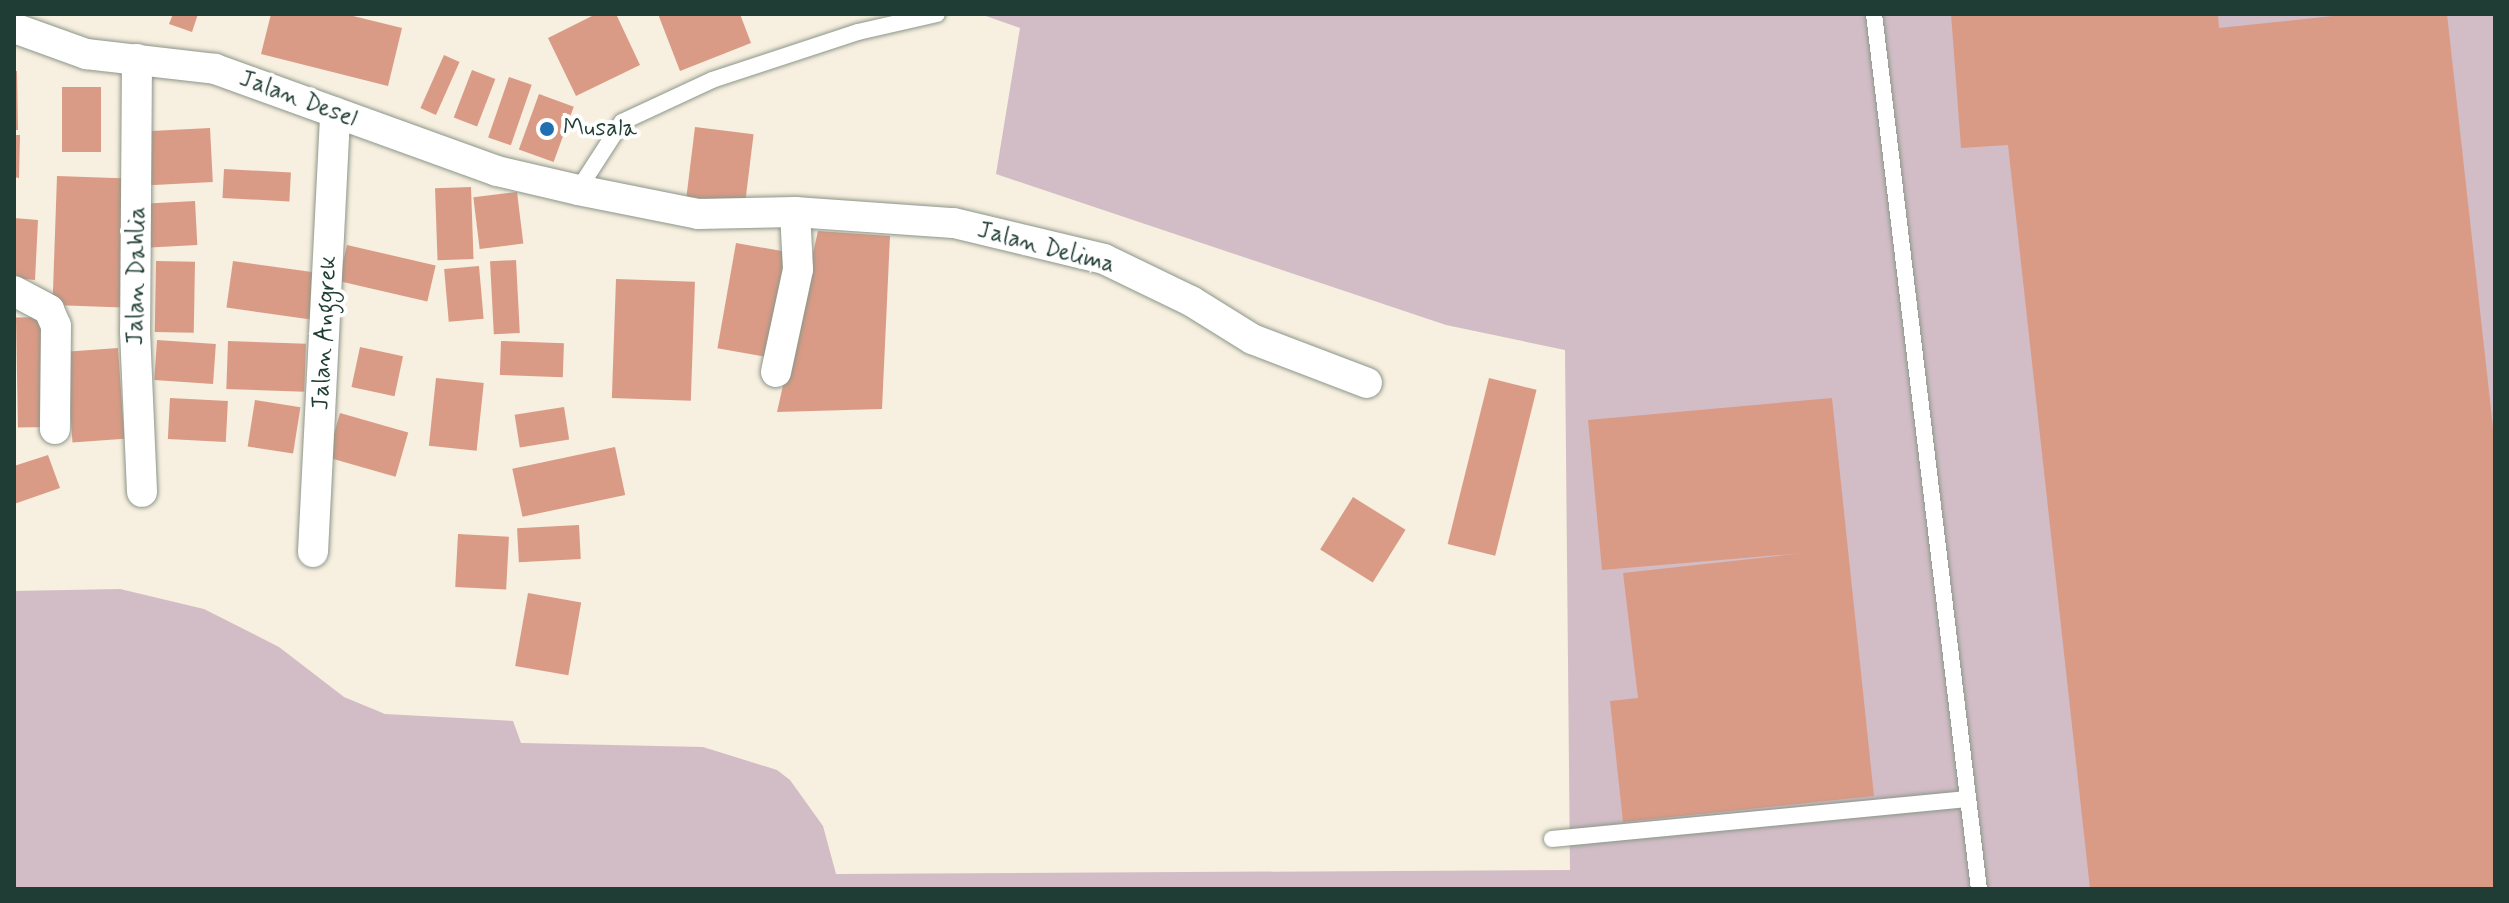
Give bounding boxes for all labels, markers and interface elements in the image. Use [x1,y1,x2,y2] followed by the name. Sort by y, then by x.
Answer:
[236,65,360,133] street label: Jalan Desel
[563,115,637,143] place label: Musala
[538,120,556,138] marker: Musala
[121,207,153,345] street label: Jalan Dahlia
[974,216,1118,280] street label: Jalan Delima
[307,255,343,411] street label: Jalan Anggrek

